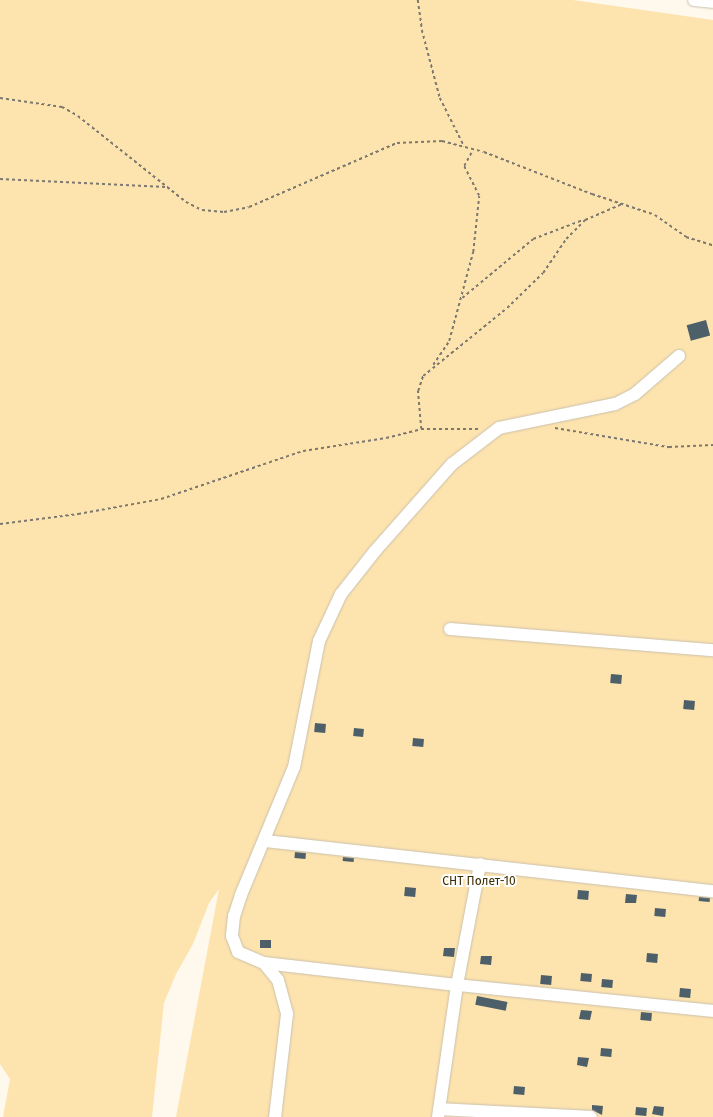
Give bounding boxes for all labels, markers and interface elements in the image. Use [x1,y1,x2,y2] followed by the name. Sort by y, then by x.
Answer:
[442,875,516,889] park label: СНТ Полет-10

